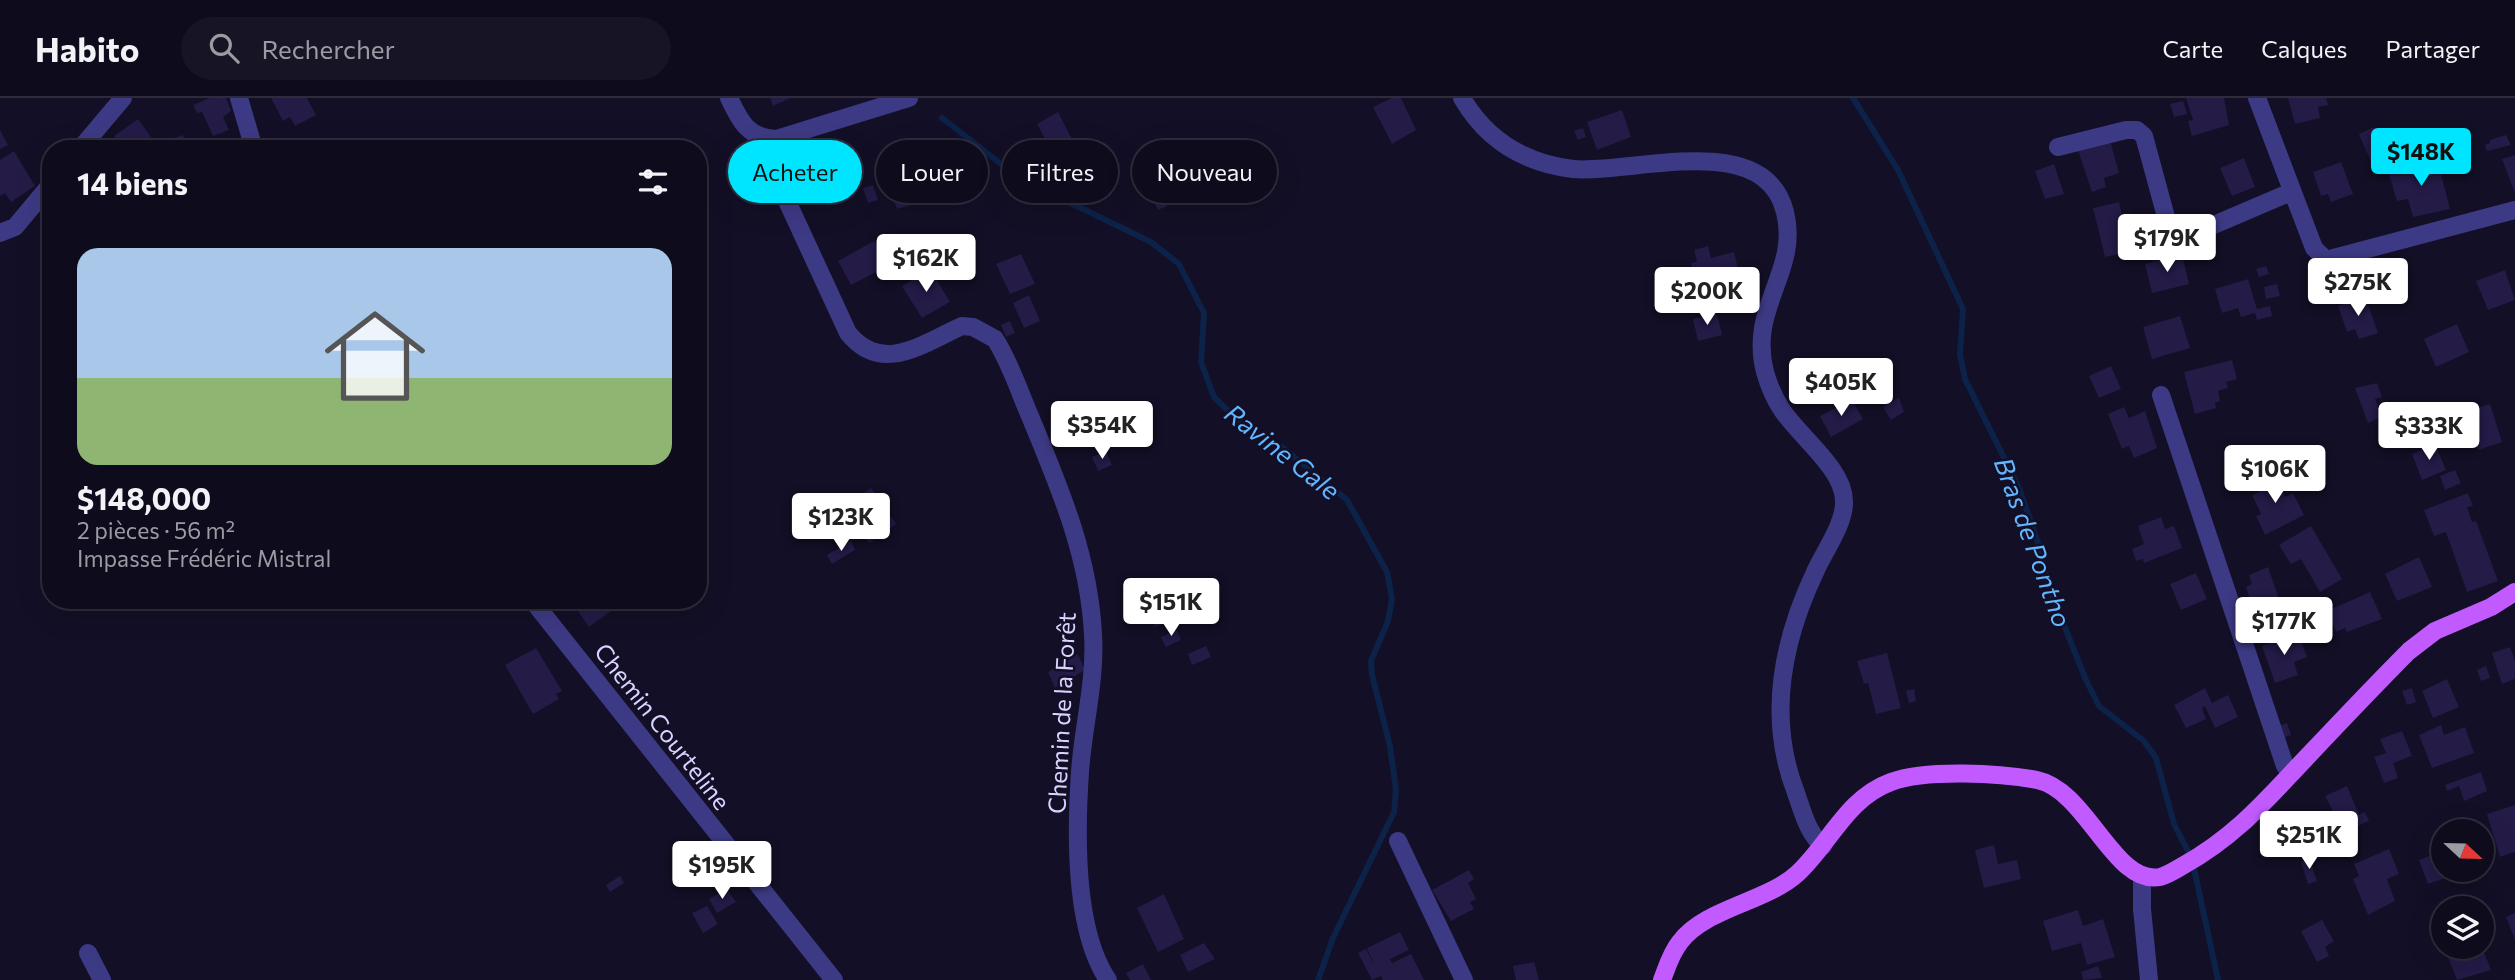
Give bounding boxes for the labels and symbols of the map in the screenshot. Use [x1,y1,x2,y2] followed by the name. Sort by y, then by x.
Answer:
[2372,129,2470,188] pin: $148K
[2118,214,2216,274] pin: $179K
[877,234,975,294] pin: $162K
[2309,258,2407,318] pin: $275K
[1658,268,1756,327] pin: $200K
[1792,358,1890,418] pin: $405K
[1219,397,1347,506] water label: Ravine Gale
[1053,402,1151,461] pin: $354K
[2380,402,2478,462] pin: $333K
[2226,446,2324,505] pin: $106K
[1989,453,2079,631] water label: Bras de Pontho
[792,494,890,553] pin: $123K
[1122,578,1220,638] pin: $151K
[2235,598,2333,657] pin: $177K
[1041,611,1081,814] street label: Chemin de la Forêt
[589,637,737,815] street label: Chemin Courteline
[2260,812,2358,871] pin: $251K
[2431,819,2494,882] north arrow
[673,842,771,901] pin: $195K

